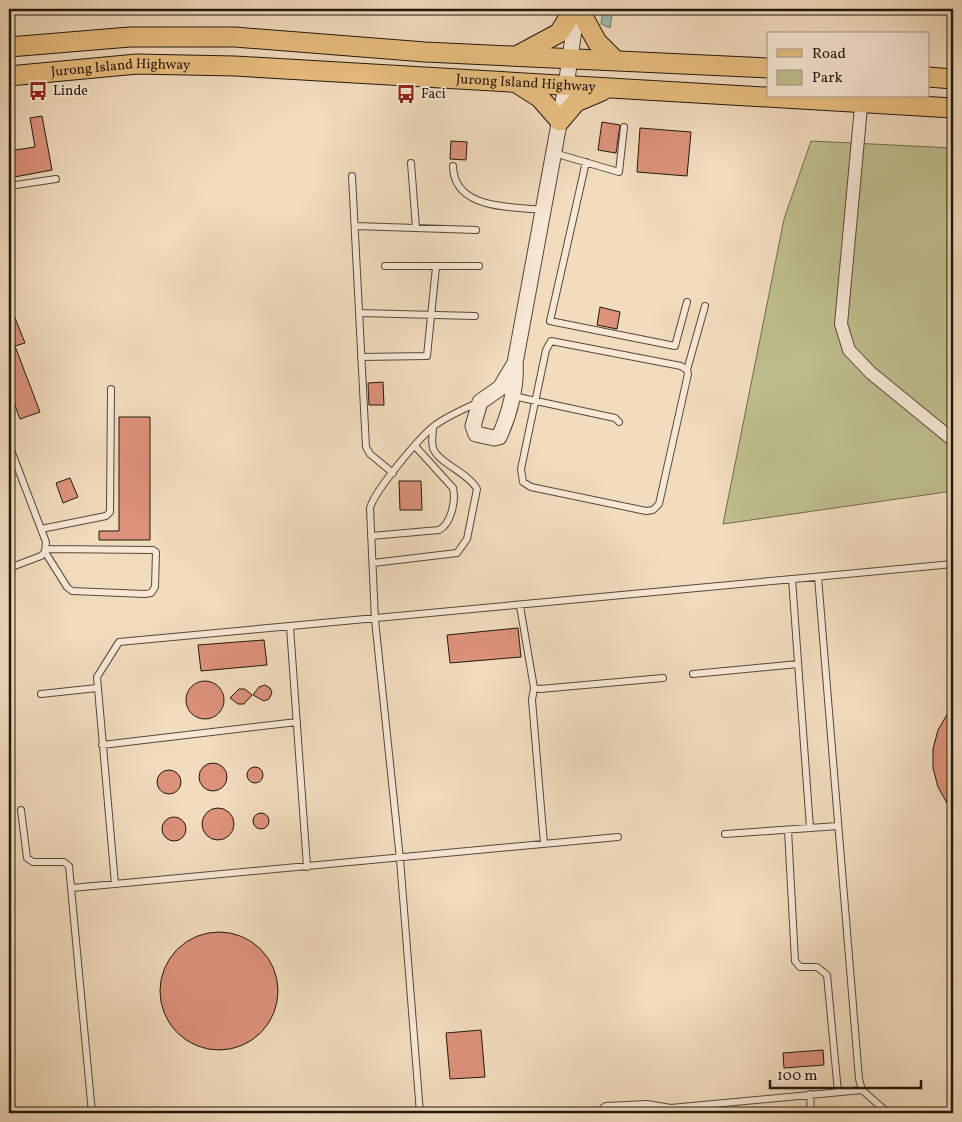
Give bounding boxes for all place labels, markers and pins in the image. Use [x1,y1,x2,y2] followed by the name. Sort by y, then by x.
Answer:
[27,80,49,102] bus stop icon: Linde
[53,82,88,101] place label: Linde
[395,83,417,105] bus stop icon: Faci
[421,85,446,104] place label: Faci

